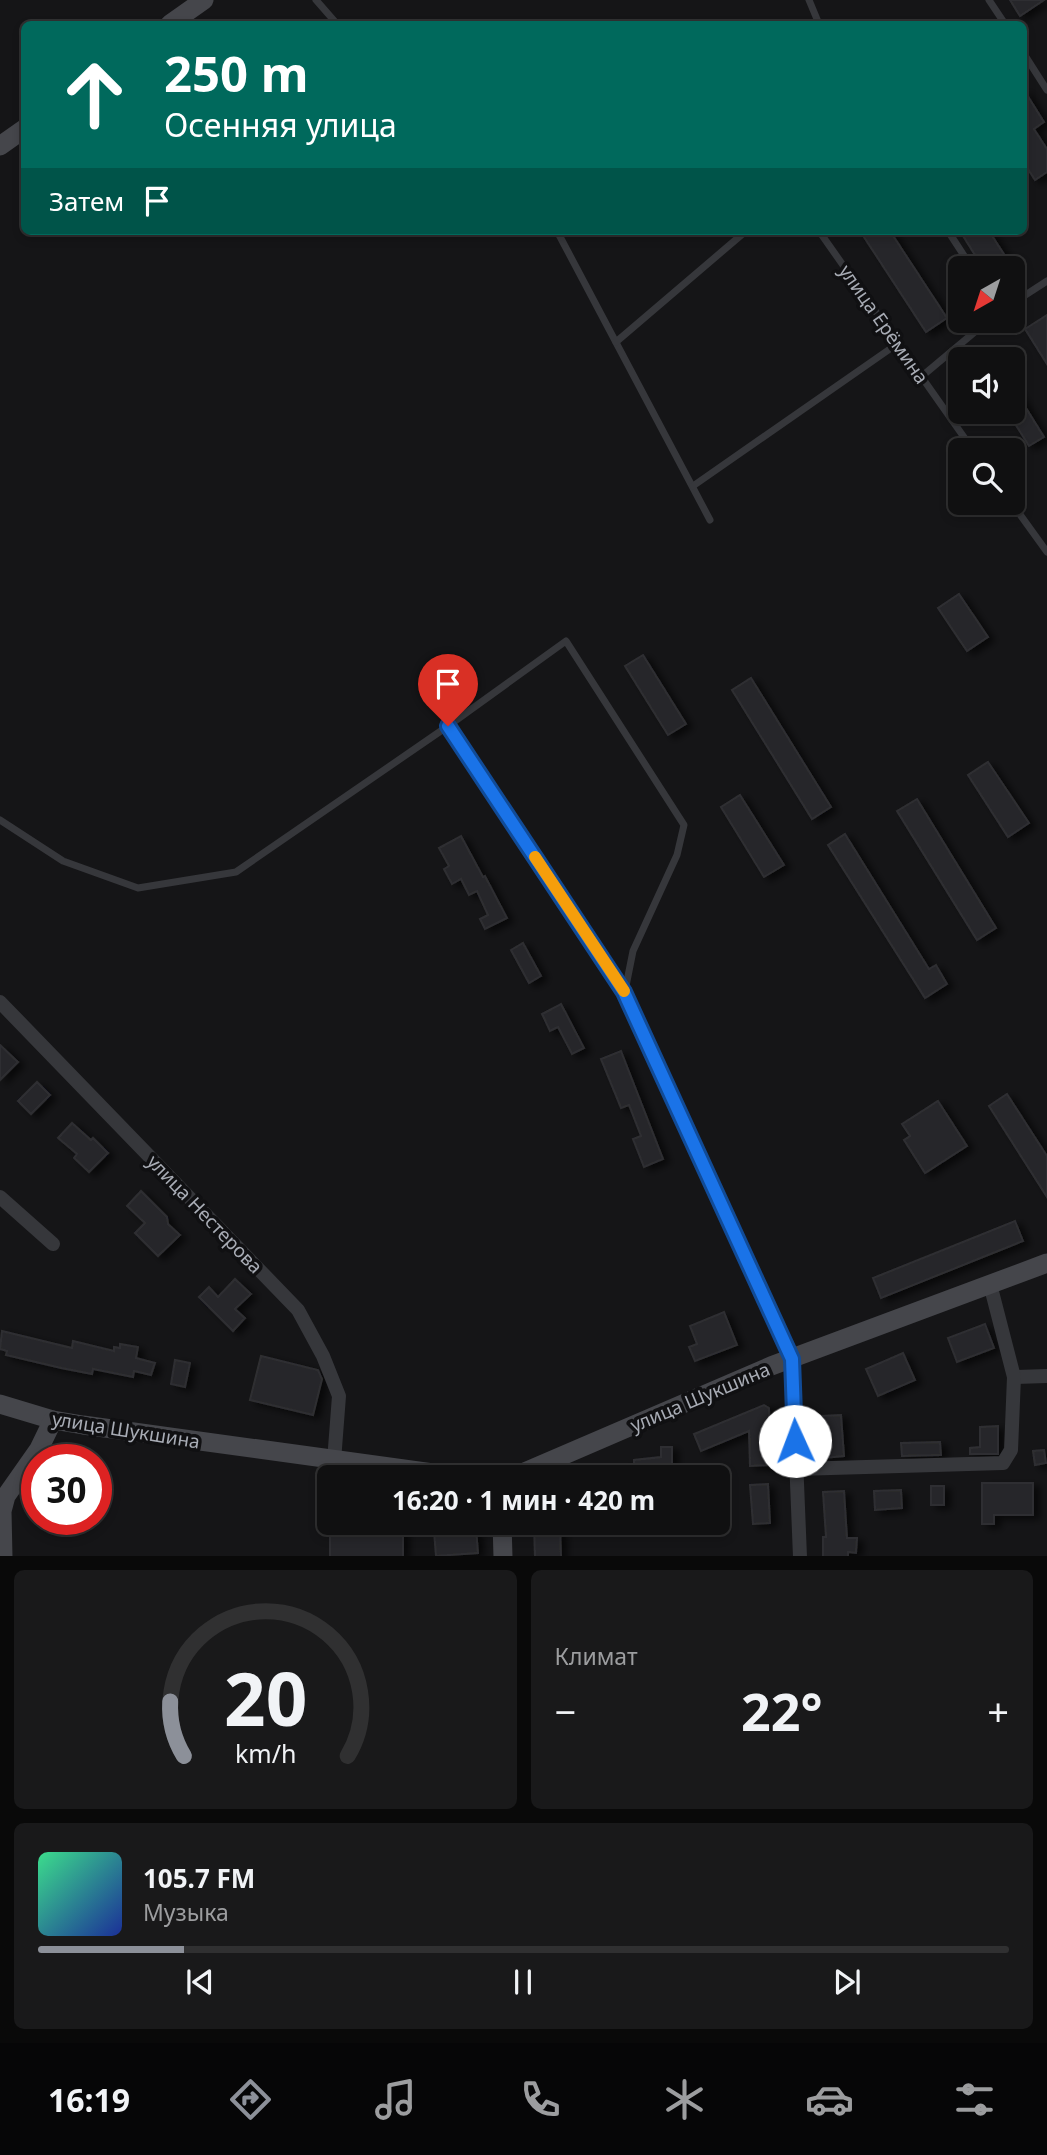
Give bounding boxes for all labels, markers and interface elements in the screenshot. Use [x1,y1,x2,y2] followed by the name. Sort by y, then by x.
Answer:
[164,40,309,106] text: 250 m
[49,49,140,140] icon: ahead
[164,103,397,146] text: Осенняя улица
[138,182,176,220] icon: arrive
[49,183,124,219] text: Затем
[948,256,1026,332] north arrow
[948,256,1025,515] map controls
[833,259,935,389] street label: улица Ерёмина
[948,347,1025,424] button: sound
[948,438,1025,515] button: search
[418,654,478,726] pin
[429,665,467,703] icon: arrive
[141,1149,269,1279] street label: улица Нестерова
[626,1356,774,1438] street label: улица Шукшина
[758,1404,832,1478] position arrow
[50,1405,202,1455] street label: улица Шукшина
[21,1444,112,1535] speed limit sign: 30
[392,1482,655,1518] text: 16:20 · 1 мин · 420 m
[555,1640,638,1672] text: Климат
[224,1648,307,1747] text: 20
[741,1675,823,1746] text: 22°
[555,1685,576,1737] text: −
[987,1685,1009,1737] text: +
[234,1735,296,1769] text: km/h
[143,1860,255,1896] text: 105.7 FM
[143,1896,229,1928] text: Музыка
[181,1963,219,2001] icon: previous
[504,1963,542,2001] icon: pause
[828,1963,866,2001] icon: next
[226,2075,275,2124] icon: directions
[371,2075,420,2124] icon: music
[516,2075,565,2124] icon: phone
[660,2075,709,2124] icon: climate
[805,2075,854,2124] icon: car
[950,2075,999,2124] icon: filters
[48,2078,130,2121] text: 16:19

